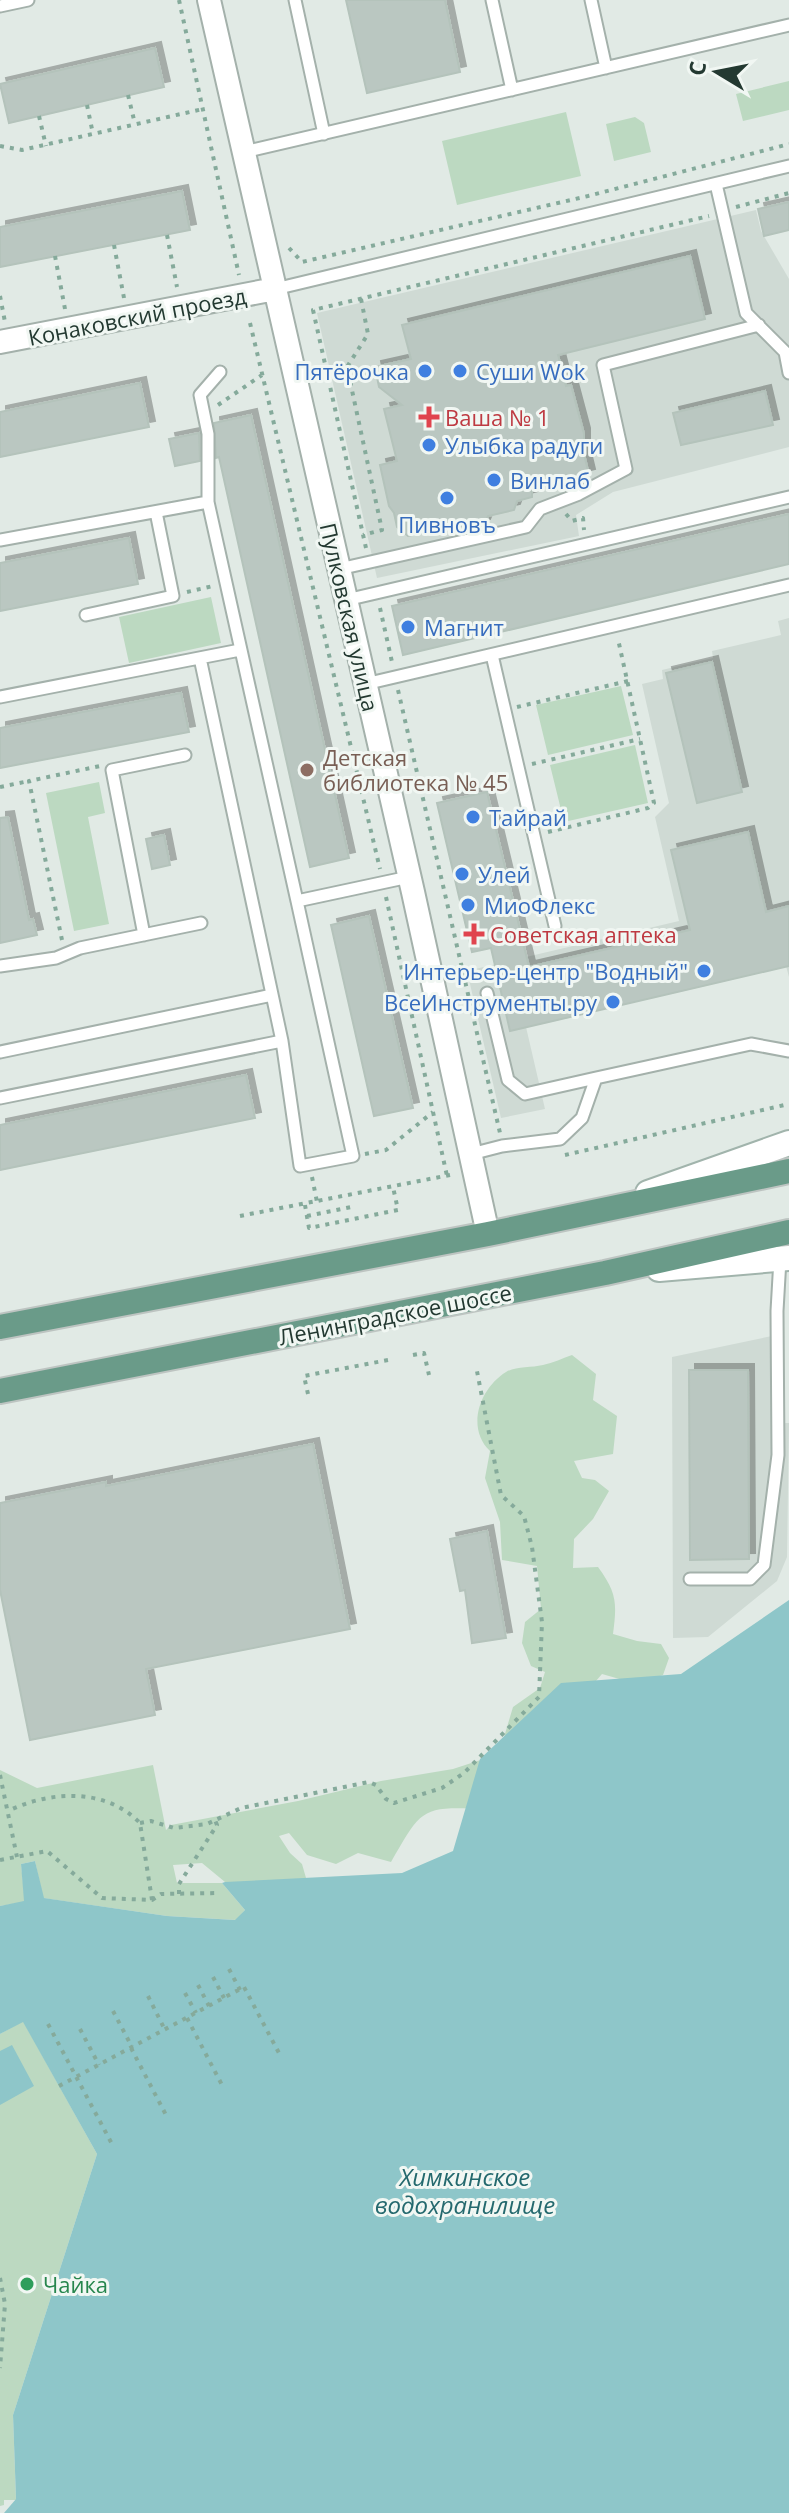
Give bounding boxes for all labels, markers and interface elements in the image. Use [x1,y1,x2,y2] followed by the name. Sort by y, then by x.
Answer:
[677,32,757,112] north arrow
[680,59,712,78] text: С
[25,280,249,352] street label: Конаковский проезд
[294,356,409,386] place label: Пятёрочка
[476,356,586,386] place label: Суши Wok
[416,362,434,380] marker: Пятёрочка
[451,362,469,380] marker: Суши Wok
[445,402,550,432] place label: Ваша № 1
[420,408,438,426] marker: Ваша № 1
[445,430,603,460] place label: Улыбка радуги
[420,436,438,454] marker: Улыбка радуги
[510,465,590,495] place label: Винлаб
[485,471,503,489] marker: Винлаб
[438,489,456,507] marker: Пивновъ
[398,509,496,539] place label: Пивновъ
[314,520,386,714] street label: Пулковская улица
[424,612,504,642] place label: Магнит
[399,618,417,636] marker: Магнит
[323,742,508,797] place label: Детская библиотека № 45
[298,761,316,779] marker: Детская библиотека № 45
[489,802,567,832] place label: Тайрай
[464,808,482,826] marker: Тайрай
[478,859,531,889] place label: Улей
[453,865,471,883] marker: Улей
[484,890,595,920] place label: МиоФлекс
[459,896,477,914] marker: МиоФлекс
[490,919,677,949] place label: Советская аптека
[465,925,483,943] marker: Советская аптека
[403,956,688,986] place label: Интерьер-центр "Водный"
[695,962,713,980] marker: Интерьер-центр "Водный"
[384,987,598,1017] place label: ВсеИнструменты.ру
[604,993,622,1011] marker: ВсеИнструменты.ру
[276,1277,514,1351] street label: Ленинградское шоссе
[375,2160,555,2221] water label: Химкинское водохранилище
[43,2269,108,2299] place label: Чайка
[18,2275,36,2293] marker: Чайка

